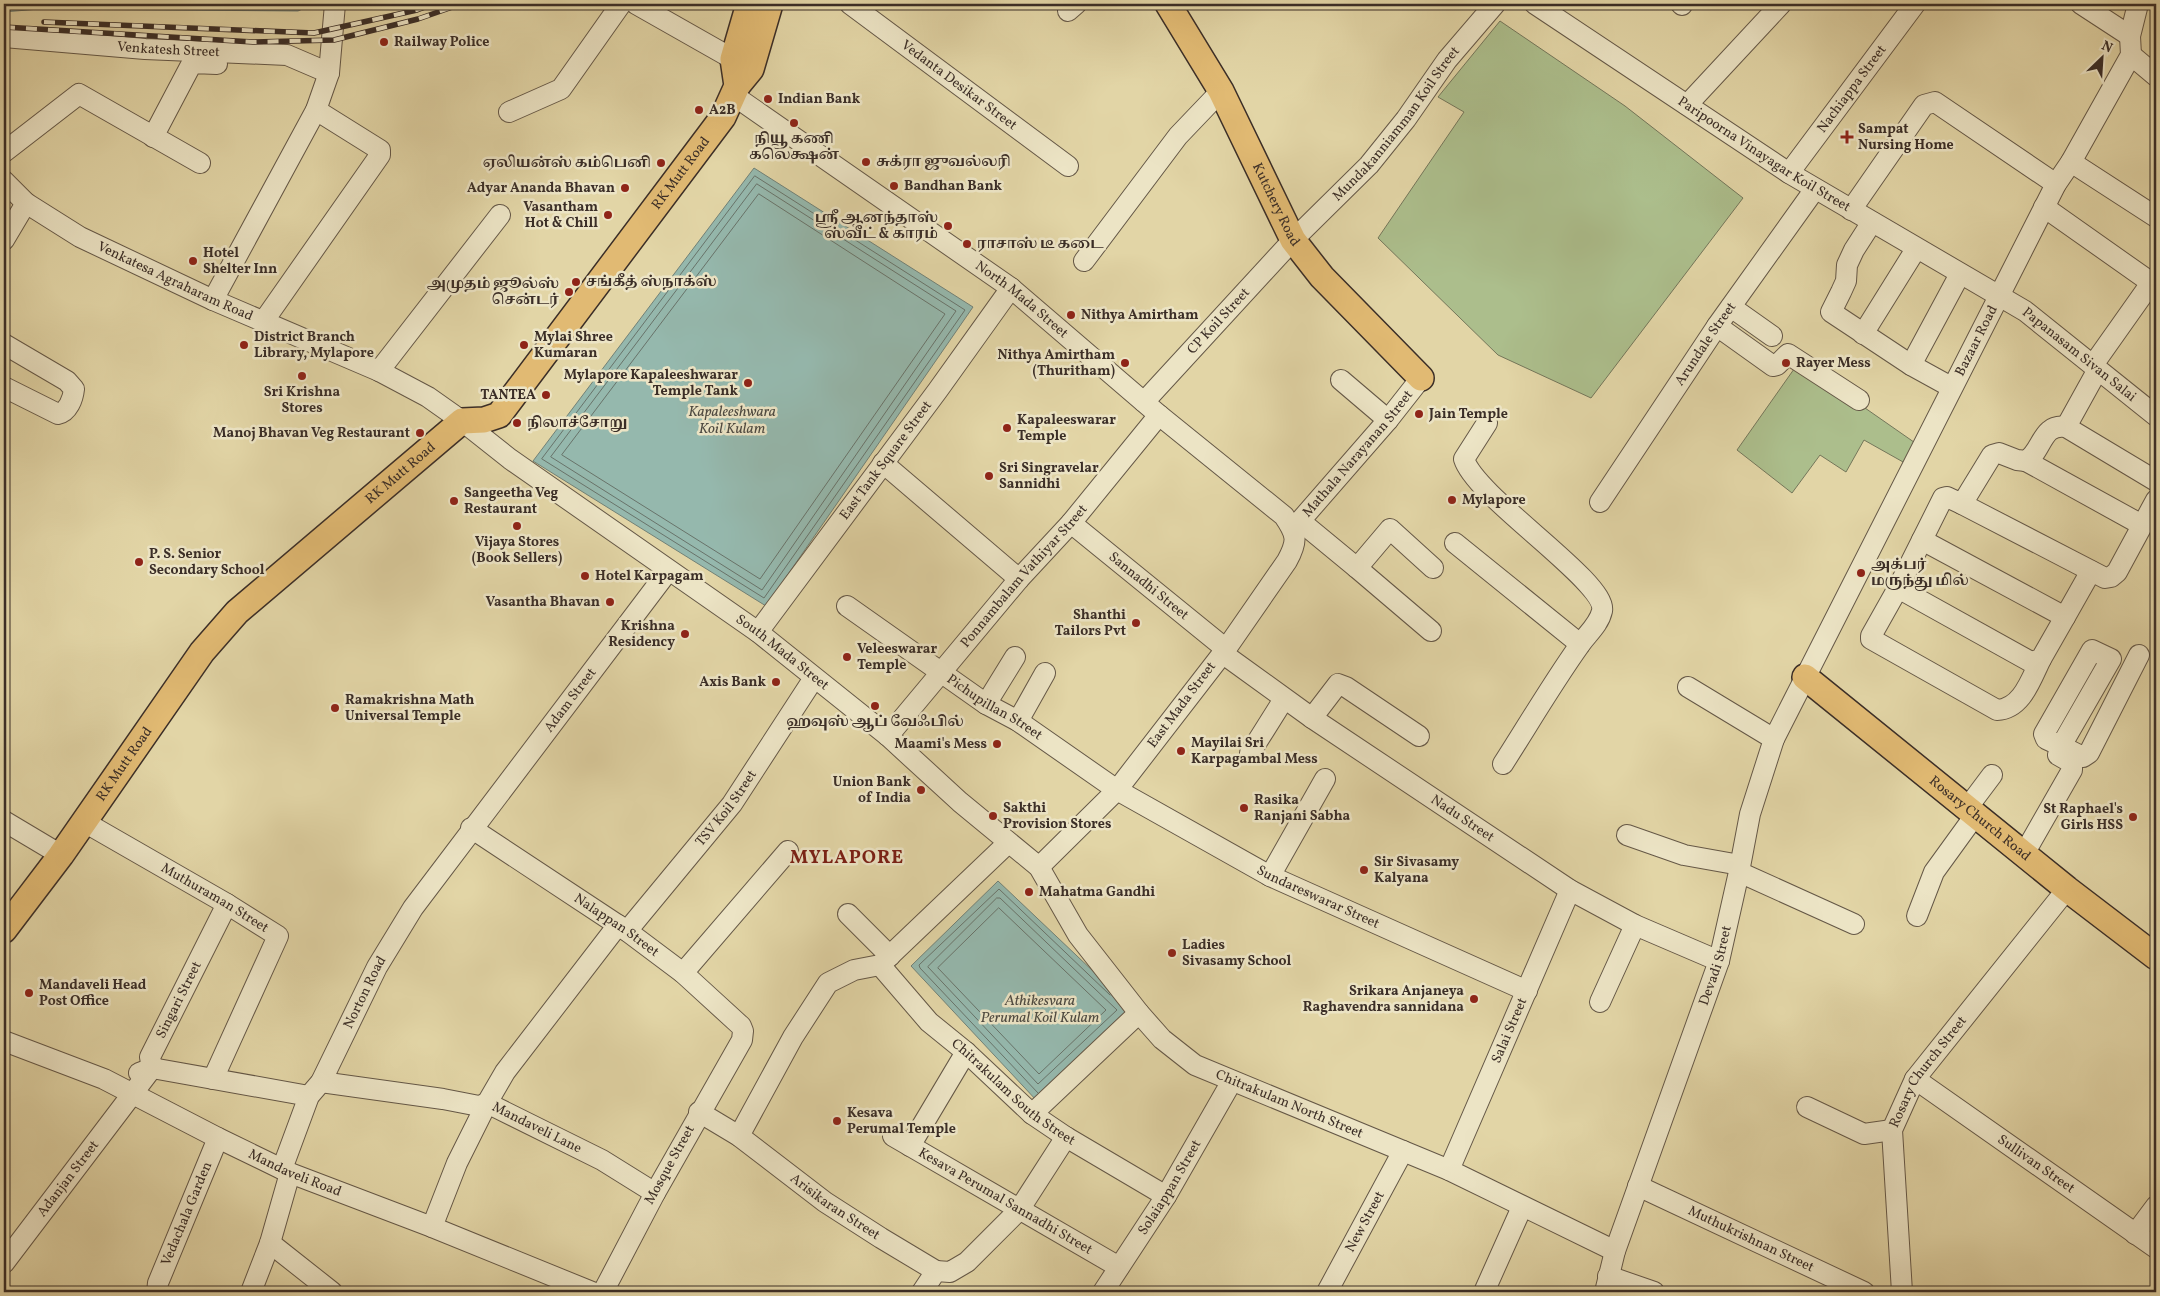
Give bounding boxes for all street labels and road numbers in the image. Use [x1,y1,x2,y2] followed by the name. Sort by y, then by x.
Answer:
[897,36,1021,135] street label: Vedanta Desikar Street
[116,37,220,62] street label: Venkatesh Street
[1813,41,1891,137] street label: Nachiappa Street
[1328,42,1464,205] street label: Mundakanniamman Koil Street
[1674,92,1854,216] street label: Paripoorna Vinayagar Koil Street
[647,133,714,214] street label: RK Mutt Road
[1248,160,1304,251] street label: Kutchery Road
[94,237,256,326] street label: Venkatesa Agraharam Road
[971,256,1072,343] street label: North Mada Street
[1183,283,1254,359] street label: CP Koil Street
[1670,298,1741,390] street label: Arundale Street
[1950,302,2002,379] street label: Bazaar Road
[2018,303,2140,406] street label: Papanasam Sivan Salai
[1298,386,1418,521] street label: Mathala Narayanan Street
[835,397,936,524] street label: East Tank Square Street
[361,438,440,508] street label: RK Mutt Road
[956,500,1092,652] street label: Ponnambalam Vathiyar Street
[1104,548,1193,625] street label: Sannadhi Street
[732,610,833,695] street label: South Mada Street
[1143,658,1221,752] street label: East Mada Street
[540,664,601,736] street label: Adam Street
[943,670,1046,745] street label: Pichupillan Street
[92,723,157,805] street label: RK Mutt Road
[691,766,761,851] street label: TSV Koil Street
[1925,772,2035,865] street label: Rosary Church Road
[1427,790,1498,847] street label: Nadu Street
[158,859,272,937] street label: Muthuraman Street
[1253,861,1383,933] street label: Sundareswarar Street
[570,889,663,961] street label: Nalappan Street
[1694,924,1736,1008] street label: Devadi Street
[339,952,391,1032] street label: Norton Road
[151,958,206,1042] street label: Singari Street
[1487,995,1532,1066] street label: Salai Street
[1885,1012,1971,1131] street label: Rosary Church Street
[947,1034,1079,1150] street label: Chitrakulam South Street
[1213,1065,1366,1143] street label: Chitrakulam North Street
[489,1097,585,1158] street label: Mandaveli Lane
[640,1122,700,1208] street label: Mosque Street
[1994,1130,2079,1198] street label: Sullivan Street
[33,1136,103,1221] street label: Adanjan Street
[1133,1136,1206,1239] street label: Solaiappan Street
[915,1143,1096,1259] street label: Kesava Perumal Sannadhi Street
[245,1145,344,1201] street label: Mandaveli Road
[157,1159,217,1269] street label: Vedachala Garden
[786,1169,884,1244] street label: Arisikaran Street
[1341,1188,1389,1256] street label: New Street
[1685,1201,1817,1277] street label: Muthukrishnan Street

